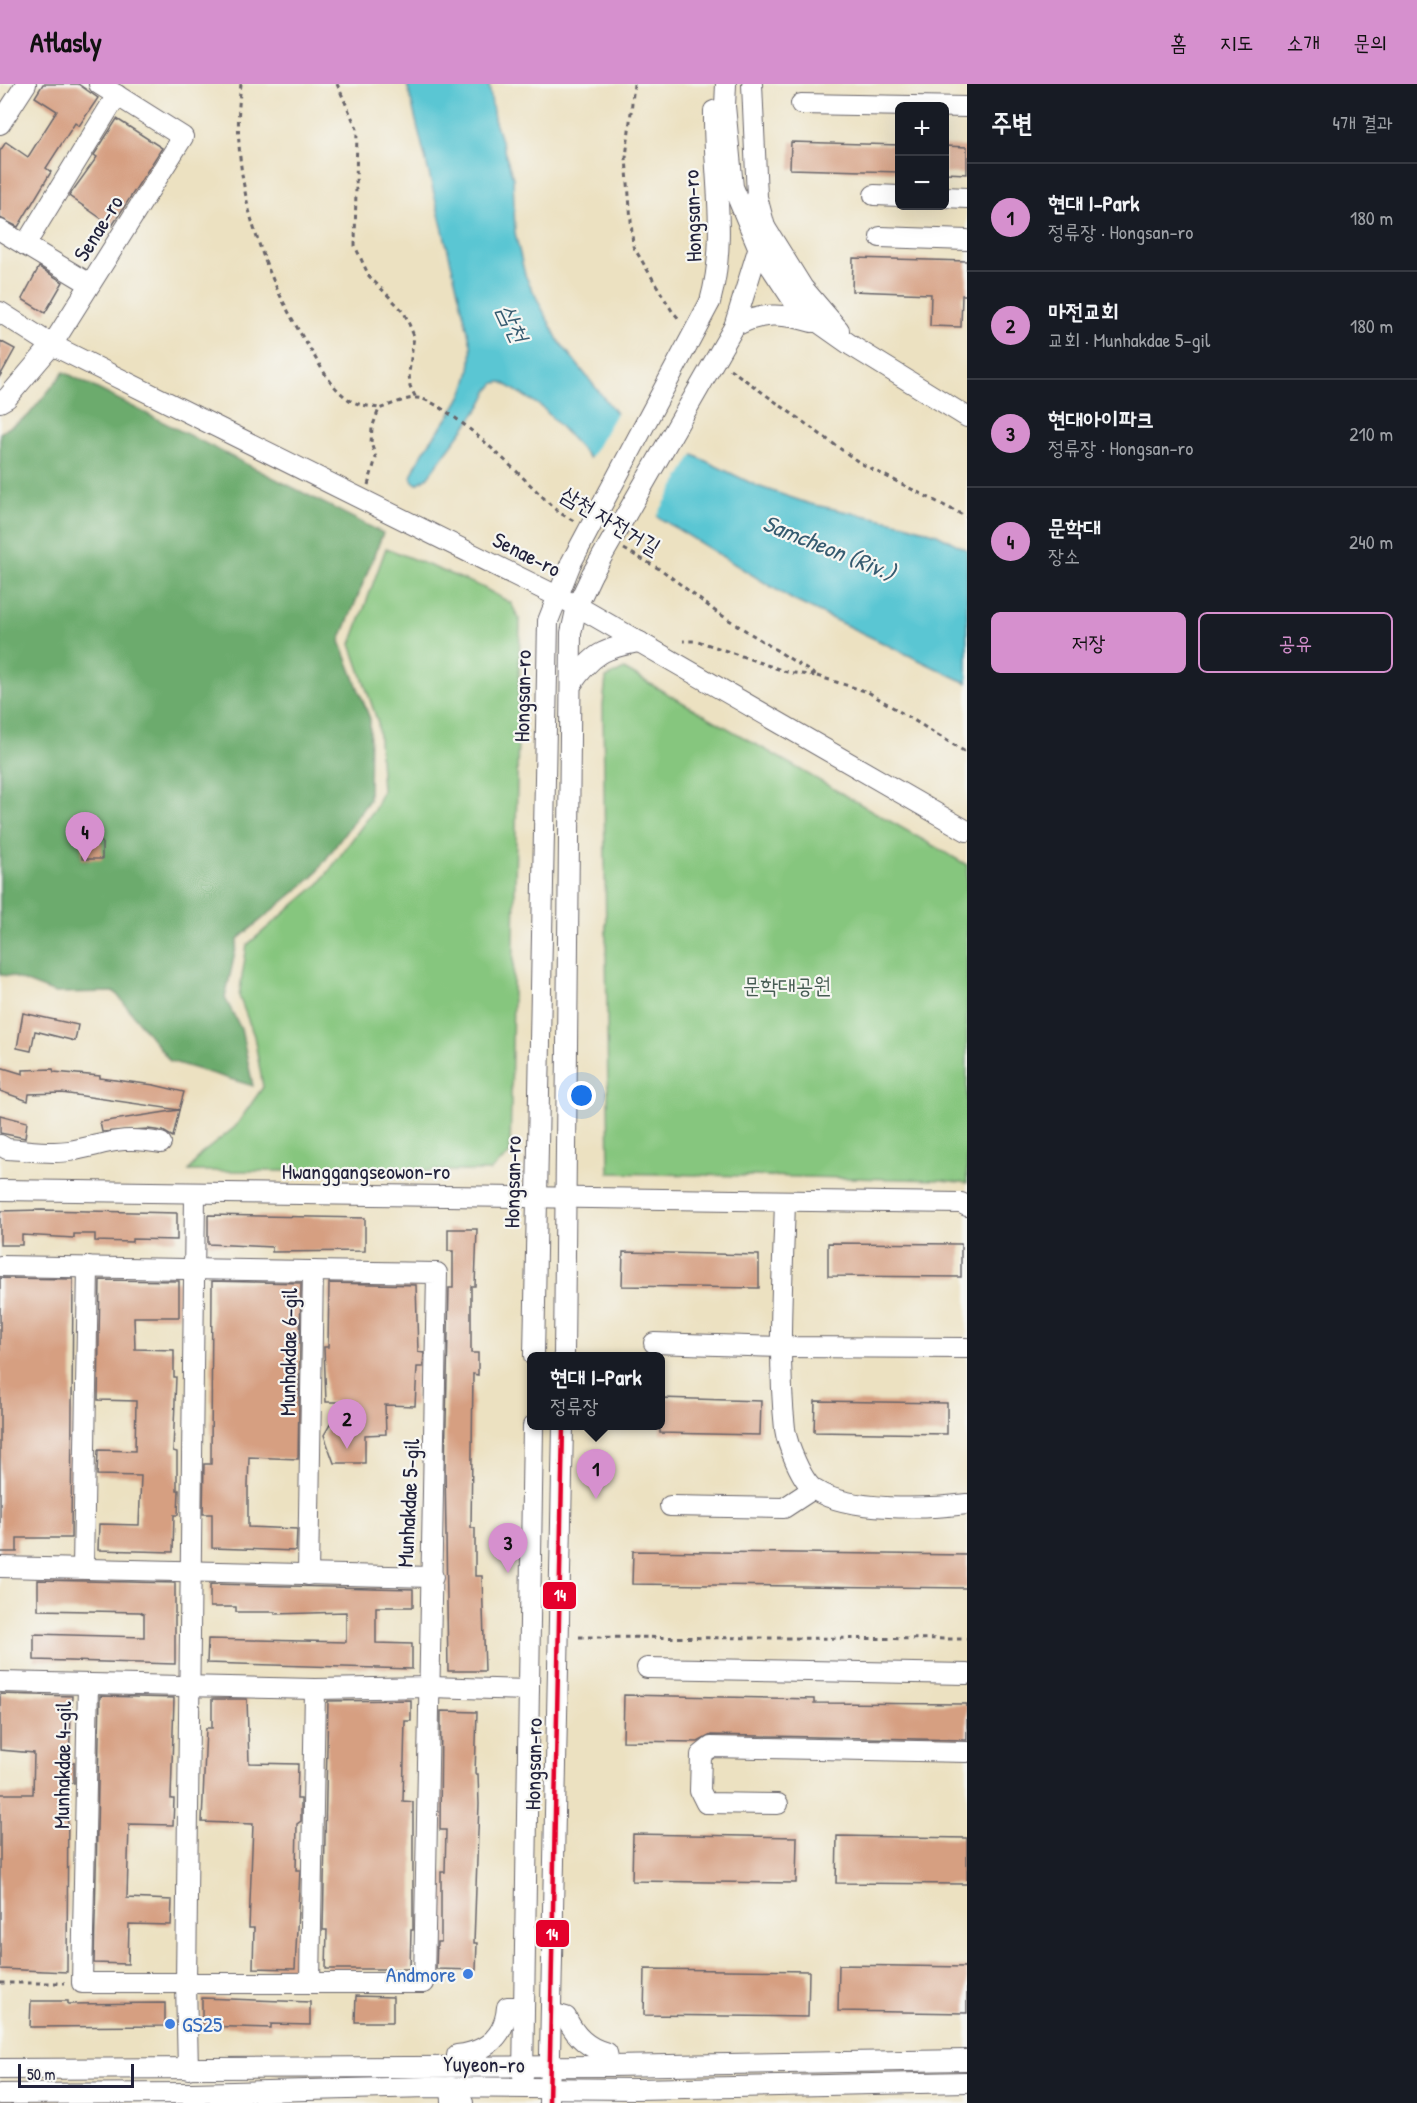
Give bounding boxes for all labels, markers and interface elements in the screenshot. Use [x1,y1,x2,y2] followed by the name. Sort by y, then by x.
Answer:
[30,23,102,61] text: Atlasly
[1170,28,1187,57] text: 홈
[1220,28,1253,57] text: 지도
[1286,28,1320,57] text: 소개
[1353,28,1387,57] text: 문의
[895,102,949,210] map controls
[895,102,949,156] button: +
[991,105,1033,140] text: 주변
[1333,109,1393,136] text: 4개 결과
[895,156,949,210] button: −
[675,169,709,263] street label: Hongsan-ro
[1048,188,1139,218] text: 현대 I-Park
[66,189,130,267] street label: Senae-ro
[1007,204,1014,231] text: 1
[1350,204,1393,231] text: 180 m
[1048,218,1193,245] text: 정류장 · Hongsan-ro
[1048,296,1119,326] text: 마전교회
[491,298,538,349] water label: 삼천
[1006,312,1015,339] text: 2
[1350,312,1393,339] text: 180 m
[1048,326,1210,353] text: 교회 · Munhakdae 5-gil
[1048,404,1154,434] text: 현대아이파크
[1006,420,1015,447] text: 3
[1349,420,1393,447] text: 210 m
[1048,434,1193,461] text: 정류장 · Hongsan-ro
[556,478,667,562] street label: 삼천 자전거길
[759,506,902,589] water label: Samcheon (Riv.)
[1048,512,1101,542] text: 문학대
[488,524,566,584] street label: Senae-ro
[1007,528,1014,555] text: 4
[1349,528,1393,555] text: 240 m
[1048,542,1080,569] text: 장소
[991,612,1186,673] button: 저장
[1198,612,1393,673] button: 공유
[506,650,538,742] street label: Hongsan-ro
[66,812,104,862] pin: 4
[743,970,831,1000] park label: 문학대공원
[567,1081,596,1110] your location
[496,1136,528,1228] street label: Hongsan-ro
[282,1156,450,1186] street label: Hwanggangseowon-ro
[272,1288,304,1416] street label: Munhakdae 6-gil
[527,1352,665,1430] popup
[550,1362,642,1392] text: 현대 I-Park
[550,1392,599,1419] text: 정류장
[328,1400,366,1449] pin: 2
[390,1438,426,1568] street label: Munhakdae 5-gil
[576,1450,616,1499] pin: 1
[488,1524,528,1573] pin: 3
[542,1581,577,1610] line badge: 14
[554,1584,566,1606] text: 14
[46,1701,78,1829] street label: Munhakdae 4-gil
[517,1718,549,1810] street label: Hongsan-ro
[535,1919,570,1948] line badge: 14
[546,1923,558,1945] text: 14
[386,1959,456,1989] place label: Andmore
[461,1967,475,1981] marker: Andmore
[182,2009,222,2039] place label: GS25
[163,2017,177,2031] marker: GS25
[443,2048,525,2080] street label: Yuyeon-ro
[18,2061,134,2088] scale bar
[27,2063,56,2085] text: 50 m

